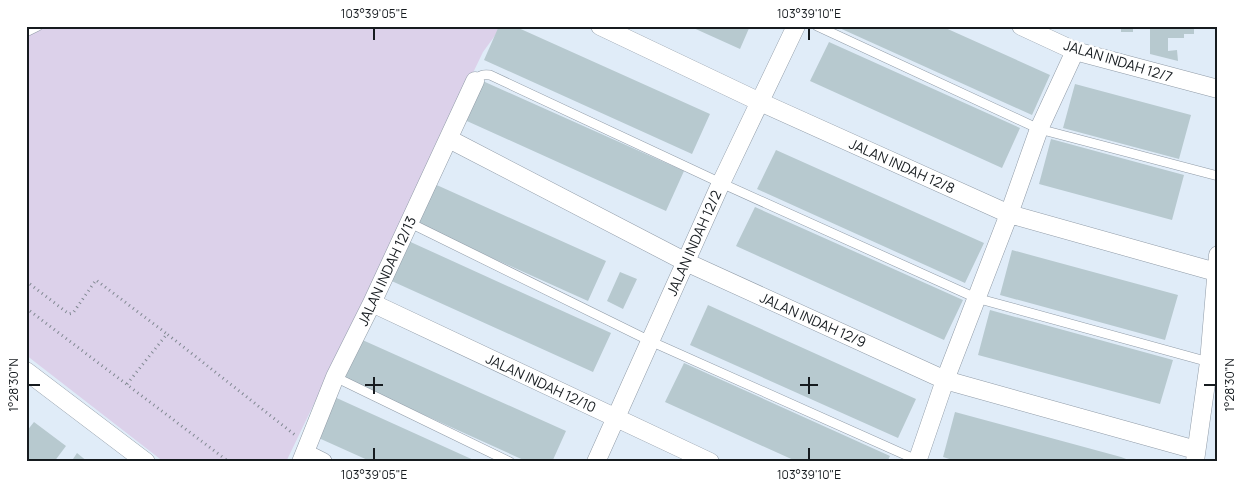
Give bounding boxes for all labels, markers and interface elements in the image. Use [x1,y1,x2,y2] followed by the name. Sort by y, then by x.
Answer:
[341,5,407,22] text: 103°39'05"E
[777,5,841,22] text: 103°39'10"E
[1062,35,1175,86] street label: JALAN INDAH 12/7
[846,134,958,197] street label: JALAN INDAH 12/8
[662,187,725,299] street label: JALAN INDAH 12/2
[353,213,420,329] street label: JALAN INDAH 12/13
[757,288,869,351] street label: JALAN INDAH 12/9
[483,349,599,416] street label: JALAN INDAH 12/10
[5,358,22,412] text: 1°28'30"N
[1221,358,1238,412] text: 1°28'30"N
[341,466,407,483] text: 103°39'05"E
[777,466,841,483] text: 103°39'10"E

